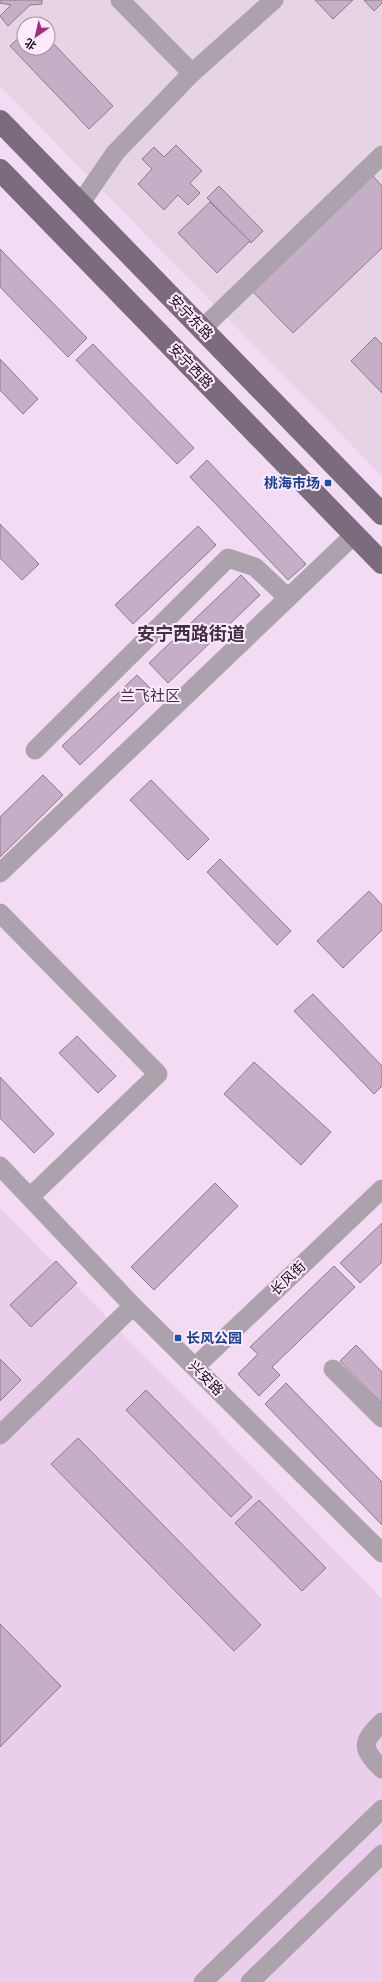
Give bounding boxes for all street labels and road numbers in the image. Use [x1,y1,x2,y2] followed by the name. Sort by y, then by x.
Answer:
[165,291,217,343] street label: 安宁东路
[165,340,217,392] street label: 安宁西路
[267,1257,309,1299] street label: 长风街
[185,1357,227,1399] street label: 兴安路

